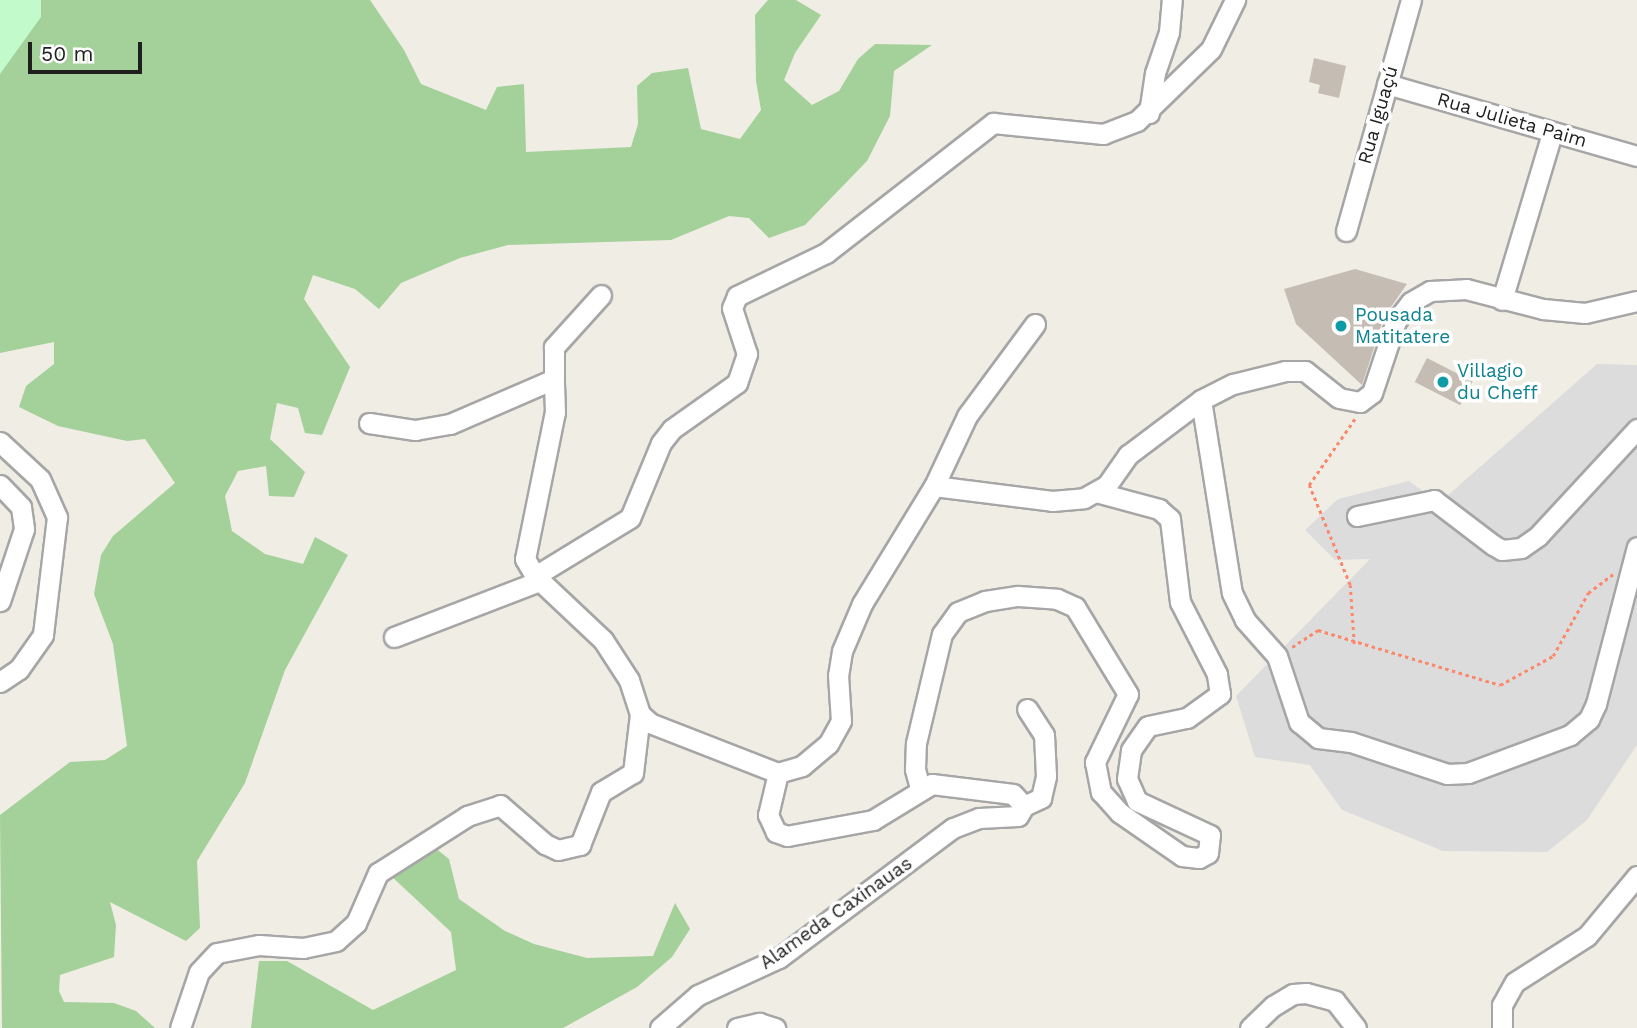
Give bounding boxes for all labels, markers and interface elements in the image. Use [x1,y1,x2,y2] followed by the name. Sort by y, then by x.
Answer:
[32,28,145,72] scale bar
[41,41,93,66] text: 50 m
[1353,63,1403,167] street label: Rua Iguaçú
[1434,88,1590,152] street label: Rua Julieta Paim
[1355,304,1450,348] place label: Pousada Matitatere
[1333,318,1349,334] marker: Pousada Matitatere
[1457,360,1538,404] place label: Villagio du Cheff
[1435,374,1451,390] marker: Villagio du Cheff
[755,852,917,974] street label: Alameda Caxinauas

